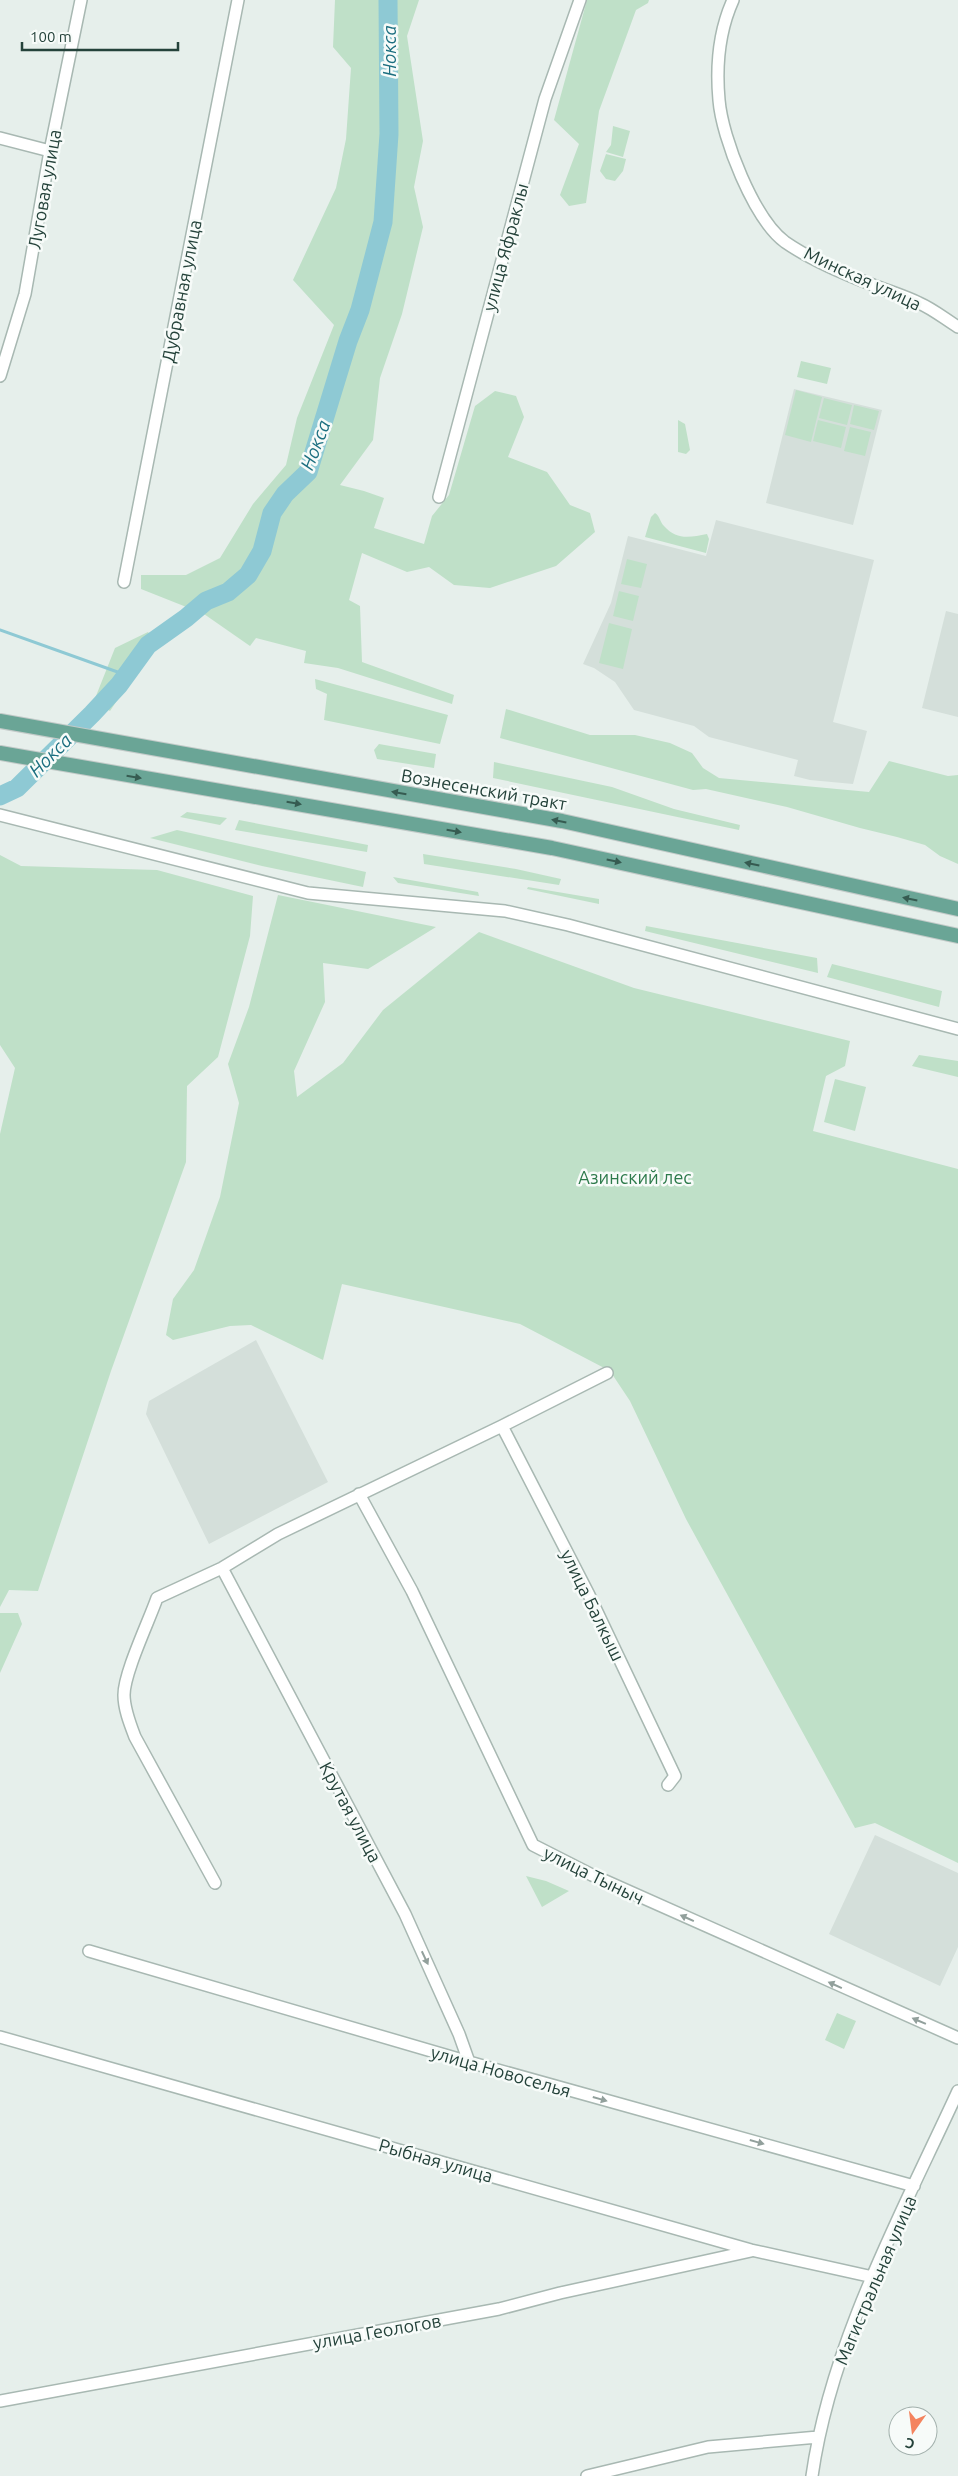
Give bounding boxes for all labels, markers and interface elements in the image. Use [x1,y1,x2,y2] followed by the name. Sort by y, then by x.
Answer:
[22,20,179,52] scale bar
[378,25,400,77] water label: Нокса
[30,28,72,45] text: 100 m
[24,128,64,250] street label: Луговая улица
[478,181,532,313] street label: улица Яфраклы
[157,218,205,364] street label: Дубравная улица
[801,242,925,314] street label: Минская улица
[296,417,334,473] water label: Нокса
[24,729,76,781] water label: Нокса
[400,765,568,813] street label: Вознесенский тракт
[126,773,142,781] one-way arrow
[390,788,406,796] one-way arrow
[287,799,303,807] one-way arrow
[550,816,566,824] one-way arrow
[447,827,462,835] one-way arrow
[606,858,622,866] one-way arrow
[744,860,759,868] one-way arrow
[903,895,918,903] one-way arrow
[578,1167,692,1187] park label: Азинский лес
[557,1546,629,1664] street label: улица Балкыш
[316,1758,386,1866] street label: Крутая улица
[541,1842,647,1908] street label: улица Тыныч
[680,1914,694,1922] one-way arrow
[421,1951,429,1966] one-way arrow
[828,1980,842,1988] one-way arrow
[912,2016,926,2024] one-way arrow
[429,2041,573,2101] street label: улица Новоселья
[593,2095,608,2103] one-way arrow
[377,2134,495,2186] street label: Рыбная улица
[749,2139,764,2147] one-way arrow
[830,2192,920,2368] street label: Магистральная улица
[311,2310,443,2352] street label: улица Геологов
[888,2406,938,2456] north arrow
[904,2435,916,2452] text: С

